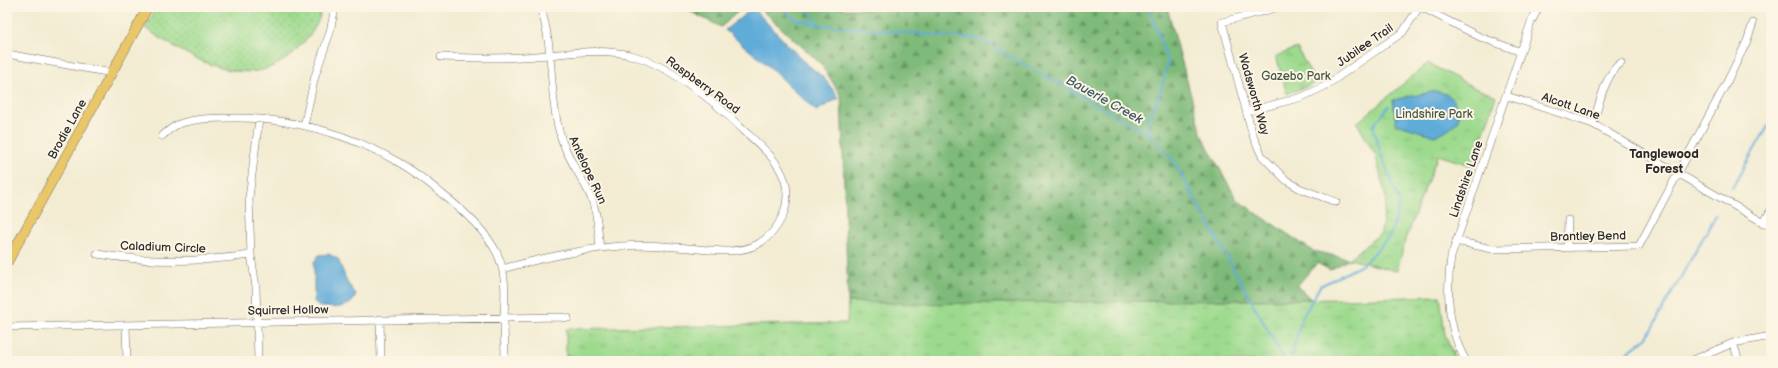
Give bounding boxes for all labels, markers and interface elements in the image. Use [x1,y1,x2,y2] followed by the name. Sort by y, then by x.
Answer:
[1334,21,1396,70] street label: Jubilee Trail
[1235,51,1273,137] street label: Wadsworth Way
[663,53,743,117] street label: Raspberry Road
[1261,69,1331,84] park label: Gazebo Park
[1063,72,1146,128] water label: Bauerle Creek
[1540,89,1602,123] street label: Alcott Lane
[45,97,90,162] street label: Brodie Lane
[1395,107,1473,122] park label: Lindshire Park
[565,134,610,207] street label: Antelope Run
[1446,139,1487,220] street label: Lindshire Lane
[1629,146,1699,177] district label: Tanglewood Forest
[1550,228,1626,245] street label: Brantley Bend
[120,239,206,256] street label: Caladium Circle
[247,302,329,319] street label: Squirrel Hollow

